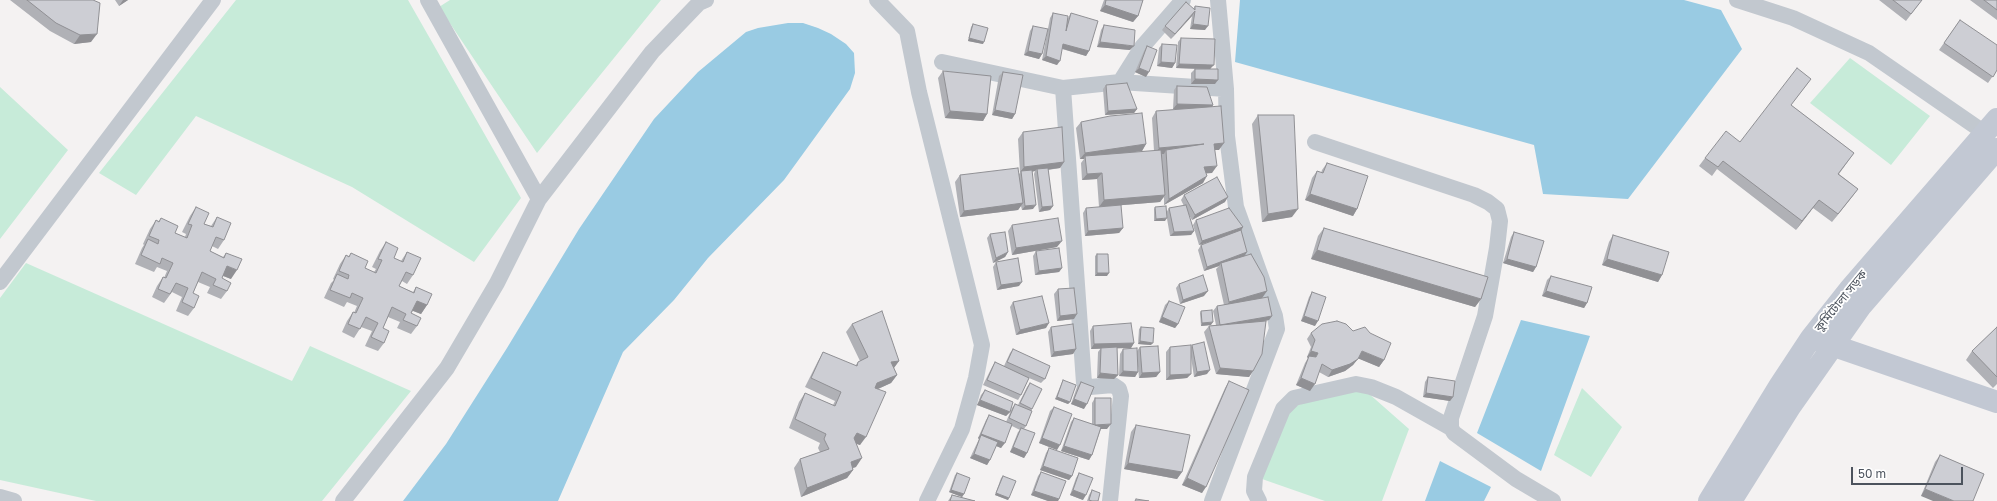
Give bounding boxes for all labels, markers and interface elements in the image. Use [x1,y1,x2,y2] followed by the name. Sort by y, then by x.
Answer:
[1812,267,1870,335] street label: কুর্মিটোলা সড়ক
[1853,459,1965,485] scale bar
[1858,466,1886,481] text: 50 m

